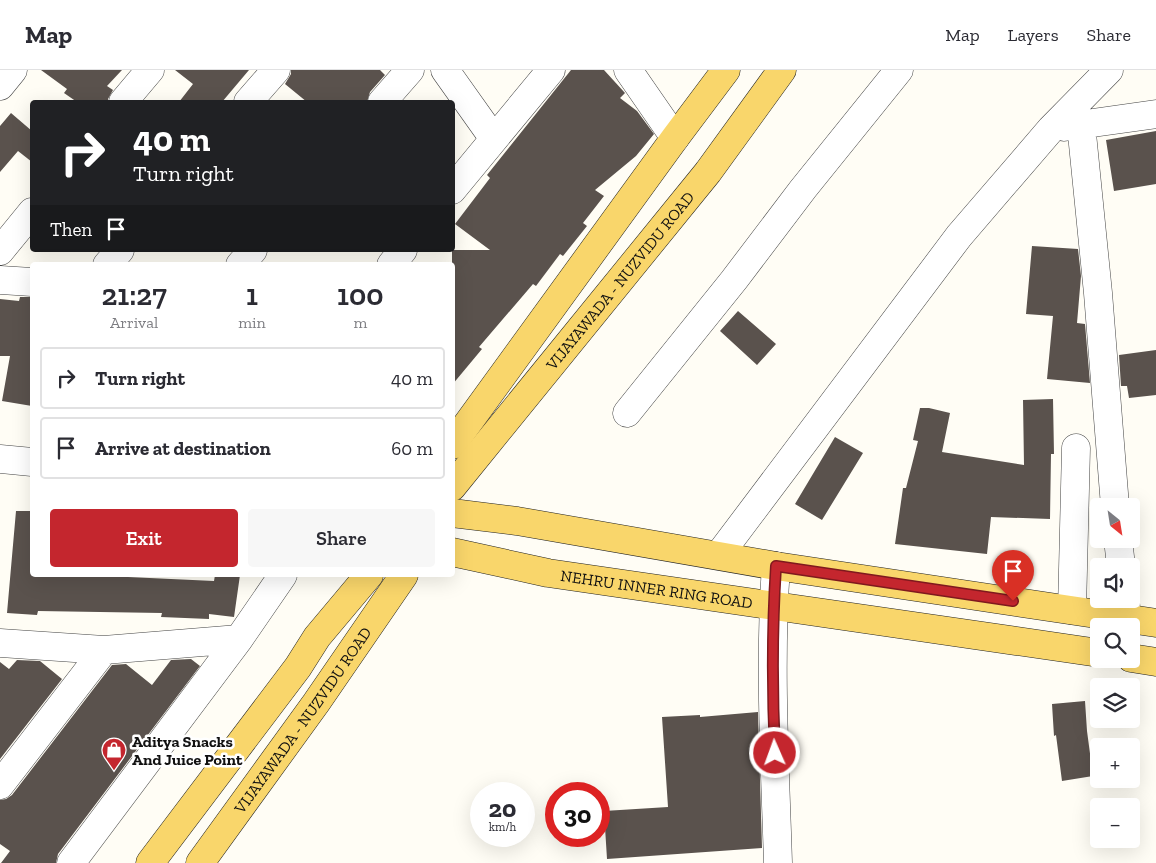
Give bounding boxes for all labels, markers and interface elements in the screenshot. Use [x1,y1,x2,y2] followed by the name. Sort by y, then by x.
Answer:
[25,20,72,49] text: Map
[945,24,980,46] text: Map
[1008,24,1059,46] text: Layers
[1087,24,1131,46] text: Share
[133,118,210,160] text: 40 m
[50,120,115,185] icon: right
[133,160,234,187] text: Turn right
[541,188,698,375] street label: VIJAYAWADA - NUZVIDU ROAD
[102,215,130,243] icon: arrive
[50,218,92,241] text: Then
[101,277,167,313] text: 21:27
[246,277,258,313] text: 1
[337,277,384,313] text: 100
[110,313,158,332] text: Arrival
[238,313,266,332] text: min
[353,313,367,332] text: m
[52,364,80,392] icon: right
[95,367,185,390] text: Turn right
[391,367,433,390] text: 40 m
[52,434,80,462] icon: arrive
[95,437,271,460] text: Arrive at destination
[391,437,433,460] text: 60 m
[1090,498,1140,548] north arrow
[1090,498,1140,848] map controls
[50,509,238,567] button: Exit
[248,509,435,567] button: Share
[992,550,1034,601] pin
[999,557,1027,585] icon: arrive
[1090,558,1140,608] button: sound
[559,566,754,613] street label: NEHRU INNER RING ROAD
[1090,618,1140,668] button: search
[230,623,376,818] street label: VIJAYAWADA - NUZVIDU ROAD
[1090,678,1140,728] button: layers
[748,726,800,778] position arrow
[132,732,243,769] place label: Aditya Snacks And Juice Point
[101,737,127,771] shop icon: Aditya Snacks And Juice Point
[1090,738,1140,788] button: +
[545,782,610,847] speed limit sign: 30
[489,793,516,823] text: 20
[1090,798,1140,848] button: −
[489,820,516,834] text: km/h

